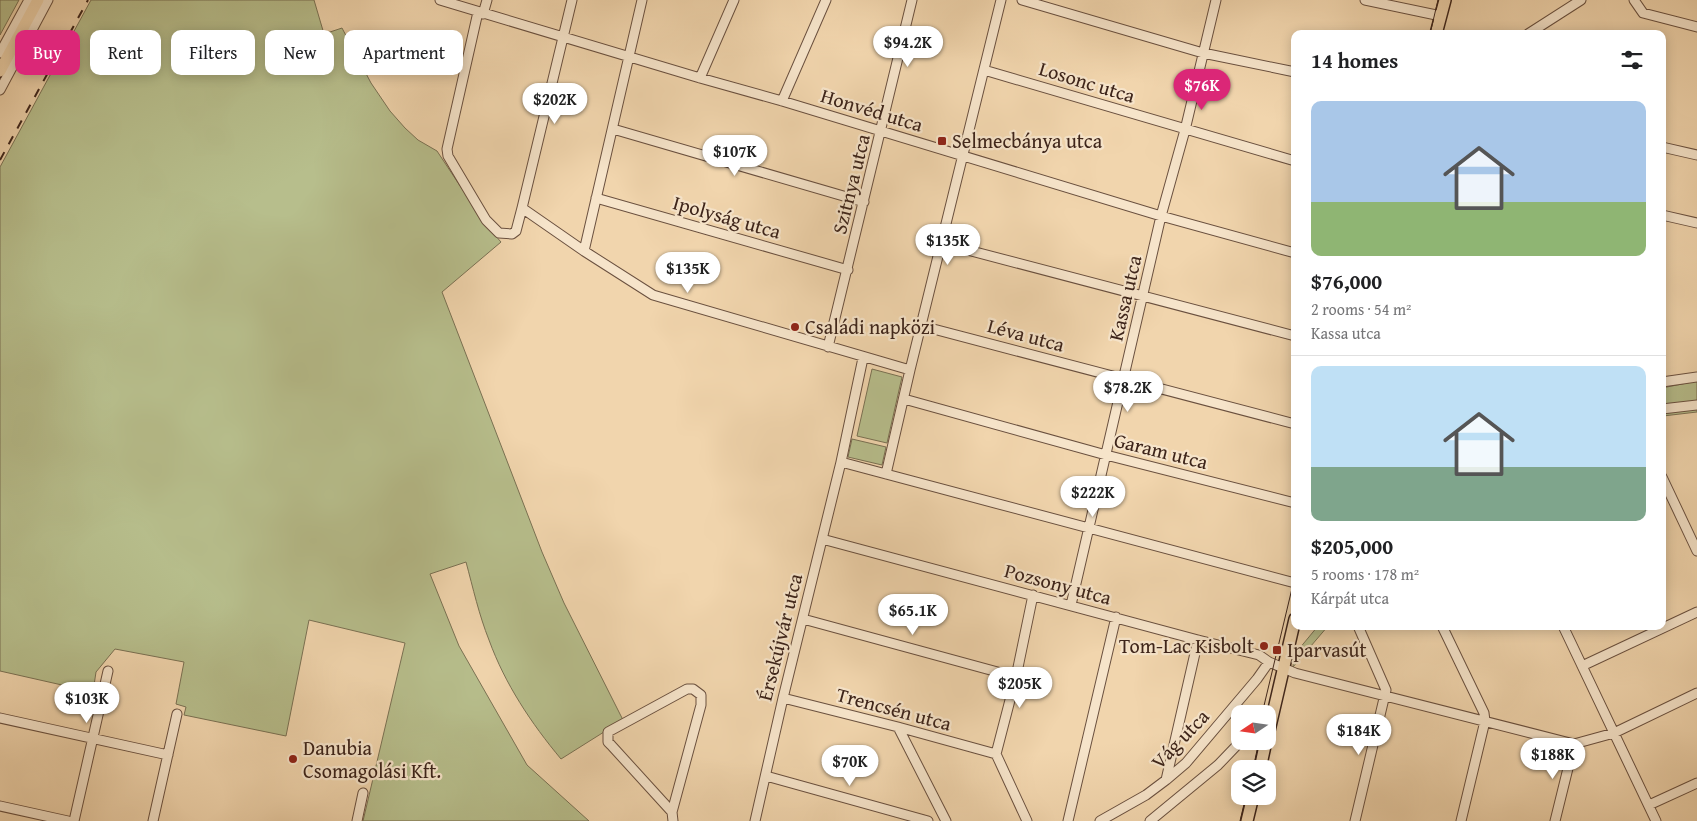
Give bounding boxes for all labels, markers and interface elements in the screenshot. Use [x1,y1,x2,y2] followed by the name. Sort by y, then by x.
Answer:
[867,26,949,68] pin: $94.2K
[15,30,80,75] chip: Buy
[90,30,161,75] chip: Rent
[171,30,255,75] chip: Filters
[265,30,334,75] chip: New
[344,30,463,75] chip: Apartment
[884,30,932,54] text: $94.2K
[1311,45,1398,76] text: 14 homes
[1618,46,1646,74] icon: filters
[1036,53,1139,110] street label: Losonc utca
[1172,68,1232,111] pin: $76K
[1185,73,1219,97] text: $76K
[818,80,927,139] street label: Honvéd utca
[520,82,590,125] pin: $202K
[533,87,577,111] text: $202K
[952,126,1103,155] place label: Selmecbánya utca
[824,130,877,237] street label: Szitnya utca
[1434,133,1524,223] icon: home
[700,134,770,177] pin: $107K
[936,135,948,147] marker: Selmecbánya utca
[713,139,757,163] text: $107K
[670,187,785,246] street label: Ipolyság utca
[913,224,983,266] pin: $135K
[926,228,970,252] text: $135K
[653,252,723,294] pin: $135K
[1101,252,1149,344] street label: Kassa utca
[666,256,710,280] text: $135K
[1311,266,1382,297] text: $76,000
[1311,297,1411,321] text: 2 rooms · 54 m²
[984,310,1068,359] street label: Léva utca
[805,312,936,341] place label: Családi napközi
[789,321,801,333] marker: Családi napközi
[1311,321,1381,345] text: Kassa utca
[1087,370,1169,413] pin: $78.2K
[1104,375,1152,399] text: $78.2K
[1434,399,1524,489] icon: home
[1111,425,1212,476] street label: Garam utca
[1058,476,1128,518] pin: $222K
[1071,480,1115,504] text: $222K
[1311,531,1393,562] text: $205,000
[1001,555,1115,612] street label: Pozsony utca
[1311,562,1419,586] text: 5 rooms · 178 m²
[750,570,809,704] street label: Érsekújvár utca
[1311,586,1389,610] text: Kárpát utca
[872,594,954,636] pin: $65.1K
[889,598,937,622] text: $65.1K
[1119,631,1254,660] place label: Tom-Lac Kisbolt
[1287,635,1366,664] place label: Iparvasút
[1258,640,1270,652] marker: Tom-Lac Kisbolt
[1271,644,1283,656] marker: Iparvasút
[985,666,1055,709] pin: $205K
[998,671,1042,695] text: $205K
[833,679,955,738] street label: Trencsén utca
[52,682,122,724] pin: $103K
[65,686,109,710] text: $103K
[1144,702,1216,775] street label: Vág utca
[1231,705,1276,750] north arrow
[1231,705,1276,805] map controls
[1324,714,1394,756] pin: $184K
[1337,718,1381,742] text: $184K
[303,733,441,785] place label: Danubia Csomagolási Kft.
[1518,738,1588,780] pin: $188K
[1531,742,1575,766] text: $188K
[820,744,880,787] pin: $70K
[833,749,867,773] text: $70K
[287,753,299,765] marker: Danubia Csomagolási Kft.
[1231,760,1276,805] button: layers

